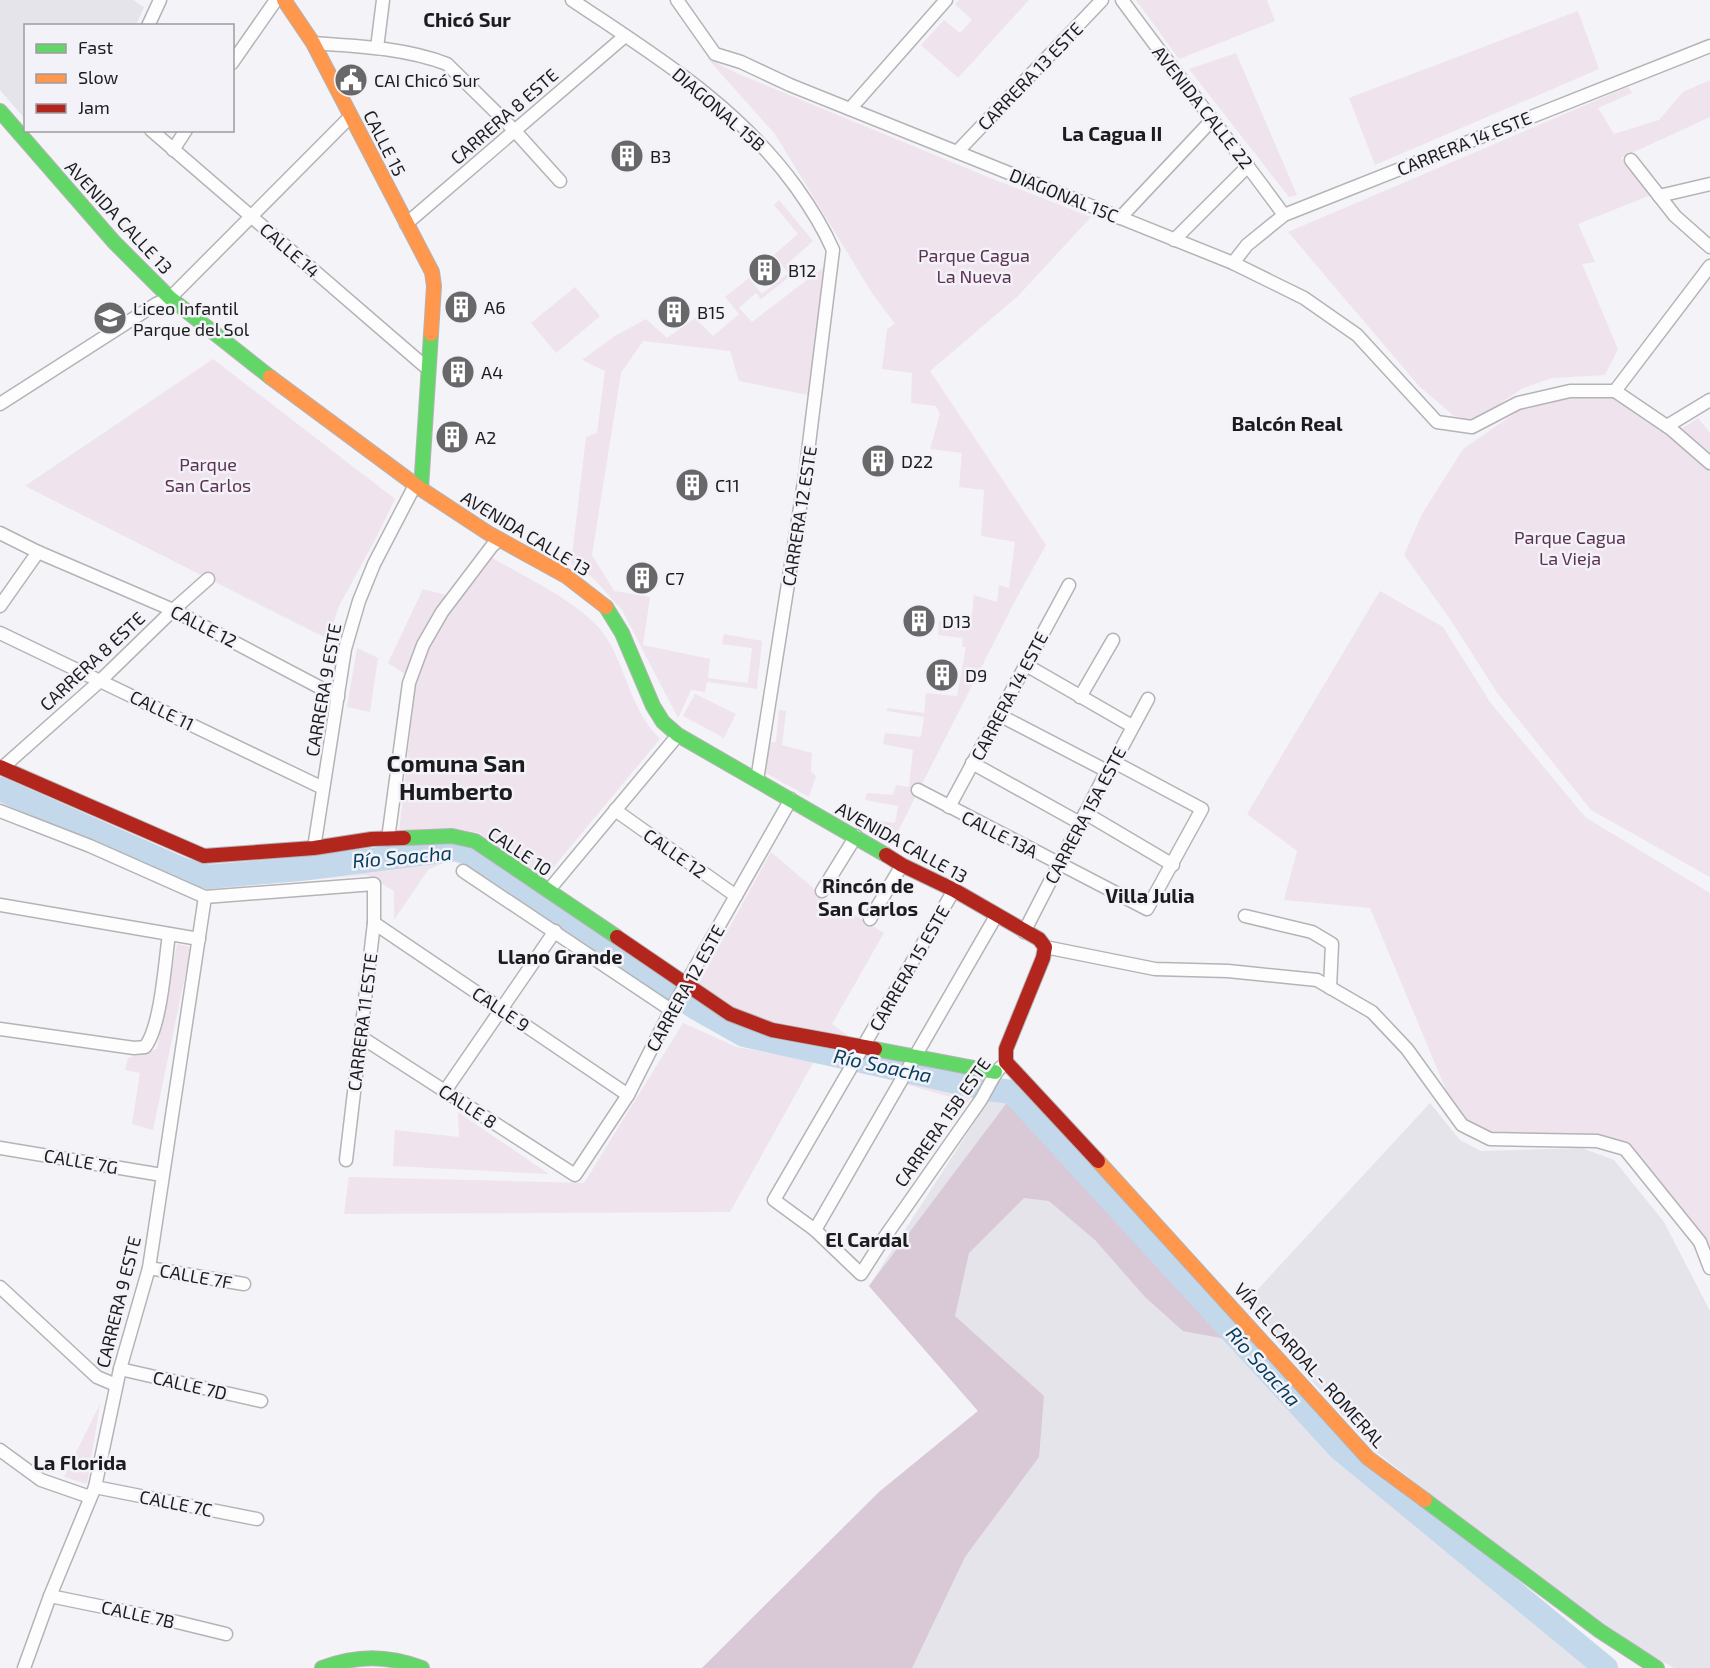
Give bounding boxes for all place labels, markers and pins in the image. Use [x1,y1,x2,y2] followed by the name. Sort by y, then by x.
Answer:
[333,62,369,98] public building icon: CAI Chicó Sur
[374,69,480,91] place label: CAI Chicó Sur
[609,138,645,174] building icon: B3
[650,145,671,167] place label: B3
[747,252,783,288] building icon: B12
[788,259,816,281] place label: B12
[443,289,479,325] building icon: A6
[656,294,692,330] building icon: B15
[484,296,506,318] place label: A6
[133,297,250,340] place label: Liceo Infantil Parque del Sol
[92,300,128,336] school or university icon: Liceo Infantil Parque del Sol
[697,301,725,323] place label: B15
[440,354,476,390] building icon: A4
[481,361,503,383] place label: A4
[434,419,470,455] building icon: A2
[475,426,496,448] place label: A2
[860,443,896,479] building icon: D22
[901,450,933,472] place label: D22
[674,467,710,503] building icon: C11
[715,474,740,496] place label: C11
[624,560,660,596] building icon: C7
[665,567,684,589] place label: C7
[901,603,937,639] building icon: D13
[942,610,971,632] place label: D13
[924,657,960,693] building icon: D9
[965,664,987,686] place label: D9

